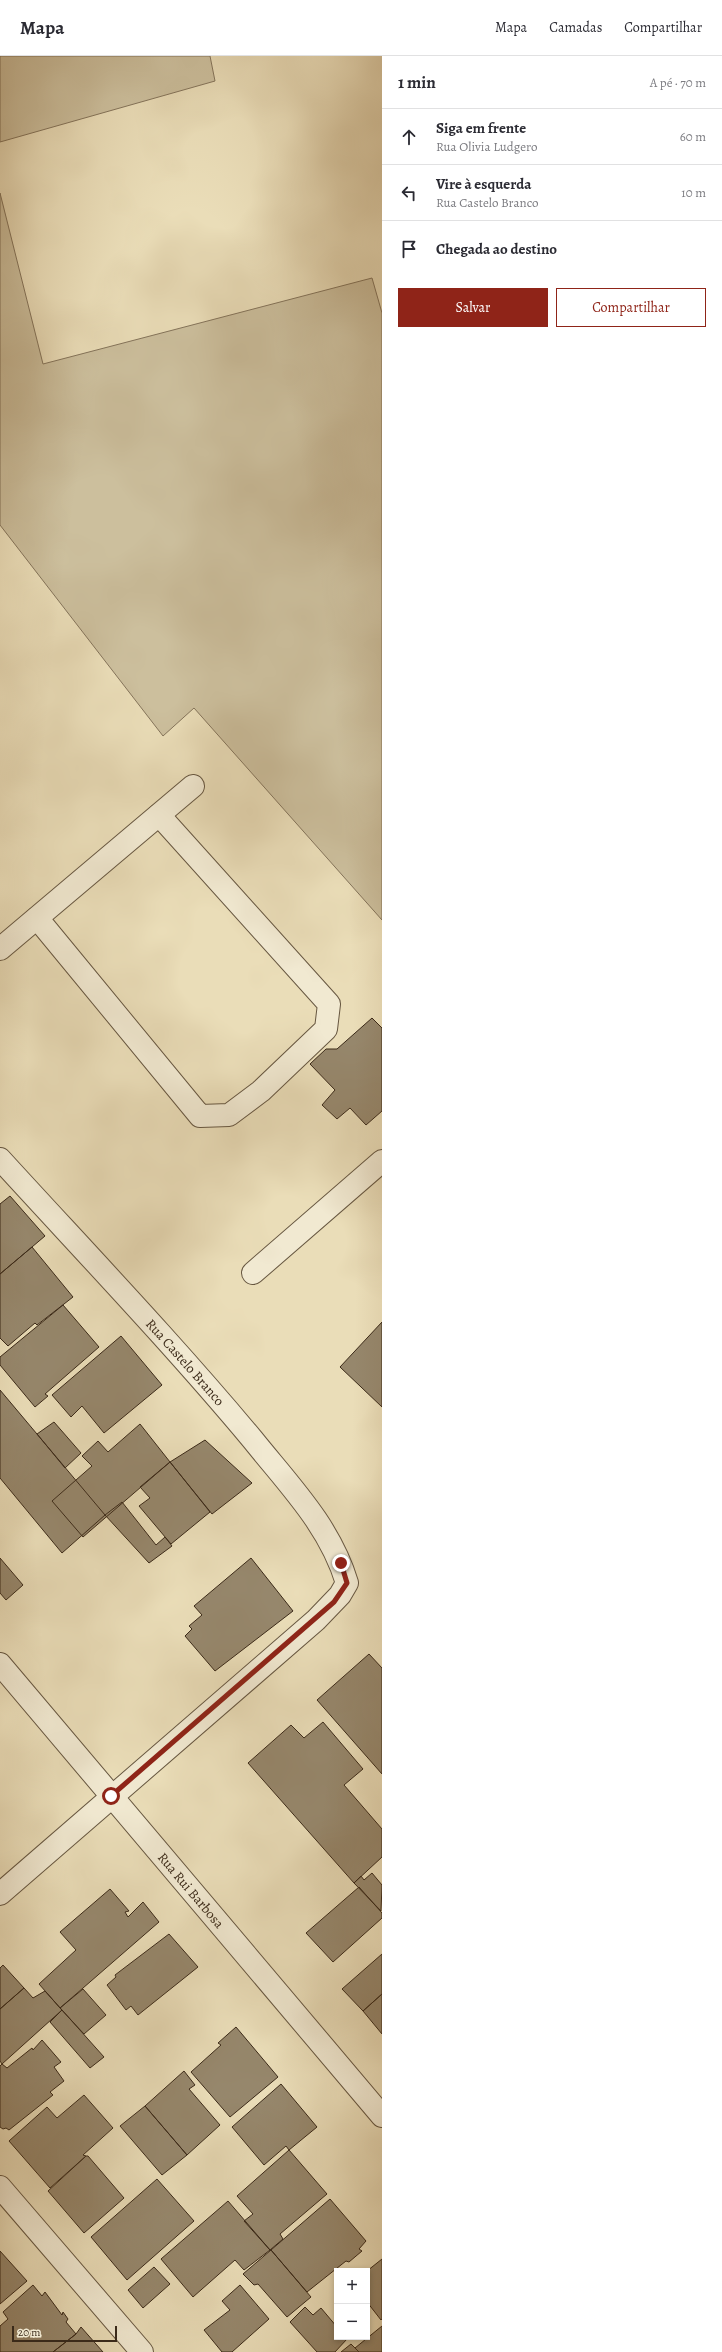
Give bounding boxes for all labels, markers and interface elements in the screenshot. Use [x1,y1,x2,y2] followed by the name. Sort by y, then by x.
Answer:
[20,15,64,41] text: Mapa
[495,18,527,37] text: Mapa
[549,18,602,37] text: Camadas
[624,18,702,37] text: Compartilhar
[398,71,436,94] text: 1 min
[650,74,706,91] text: A pé · 70 m
[436,118,526,138] text: Siga em frente
[398,126,420,148] icon: ahead
[680,128,706,145] text: 60 m
[436,138,537,155] text: Rua Olivia Ludgero
[436,174,532,194] text: Vire à esquerda
[398,182,420,204] icon: left
[681,184,706,201] text: 10 m
[436,194,538,211] text: Rua Castelo Branco
[398,238,420,260] icon: arrive
[436,239,557,259] text: Chegada ao destino
[398,288,548,327] button: Salvar
[556,288,706,327] button: Compartilhar
[142,1314,229,1410] street label: Rua Castelo Branco
[332,1554,350,1572] route end
[102,1787,120,1805] route start
[153,1848,229,1932] street label: Rua Rui Barbosa
[334,2268,370,2340] map controls
[334,2268,370,2304] button: +
[334,2304,370,2340] button: −
[12,2324,117,2343] scale bar
[18,2325,40,2340] text: 20 m

